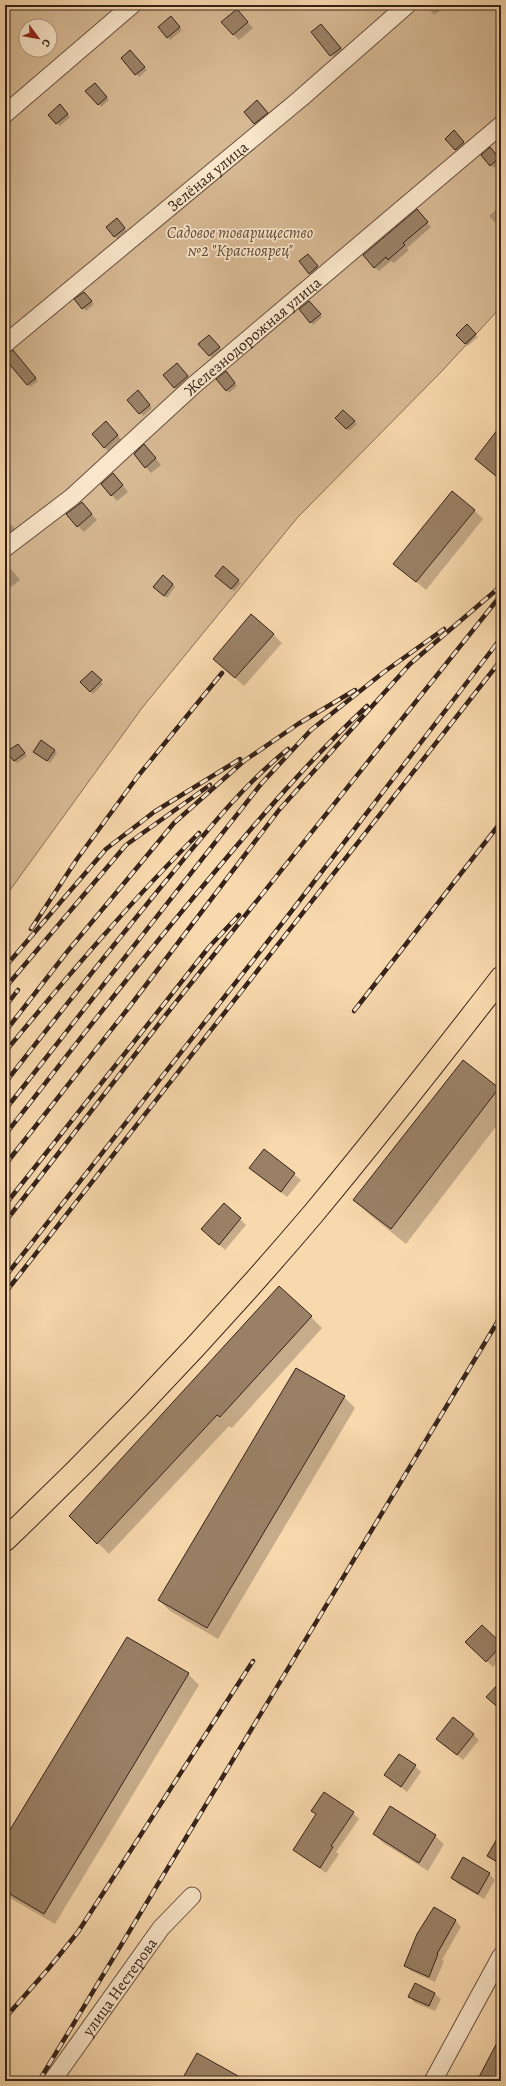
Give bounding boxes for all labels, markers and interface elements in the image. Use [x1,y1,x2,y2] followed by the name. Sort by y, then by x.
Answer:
[18,18,58,58] north arrow
[38,36,54,50] text: С
[163,136,254,217] street label: Зелёная улица
[167,222,313,262] park label: Садовое товарищество №2 "Красноярец"
[179,272,327,401] street label: Железнодорожная улица
[77,1933,163,2042] street label: улица Нестерова

